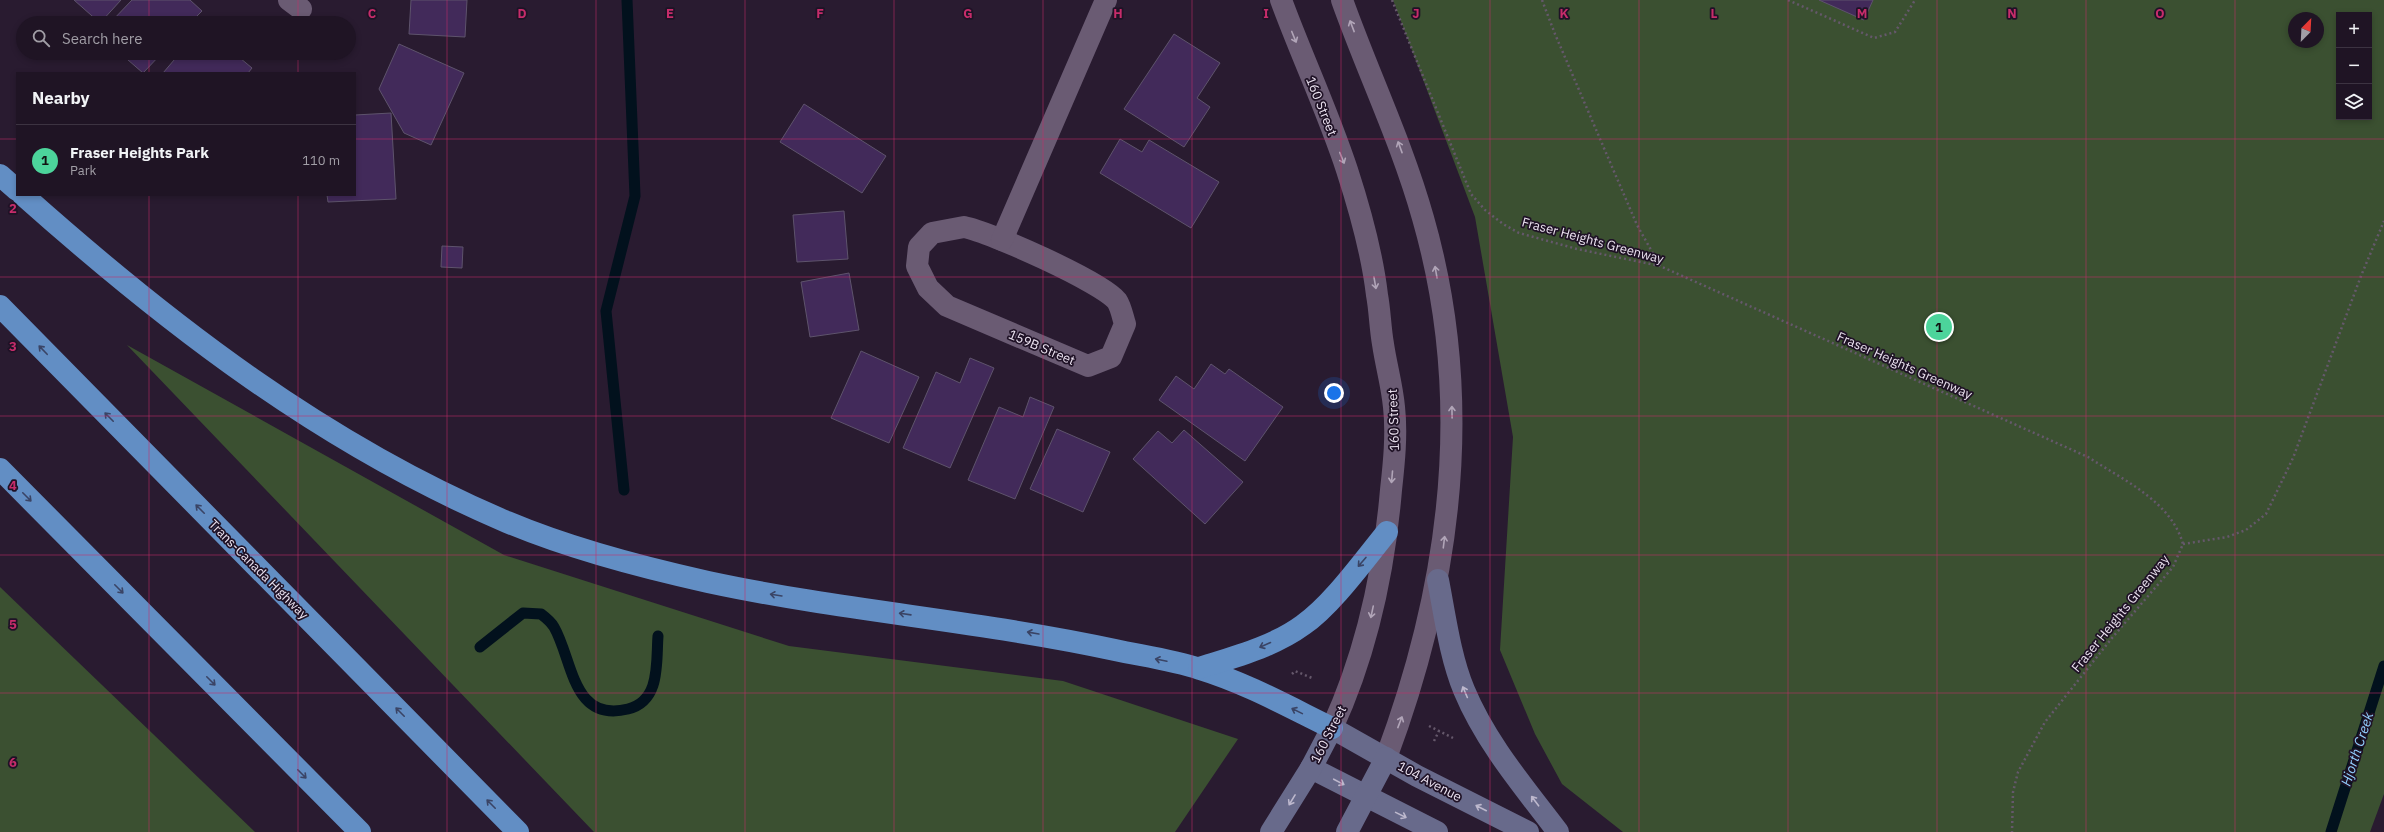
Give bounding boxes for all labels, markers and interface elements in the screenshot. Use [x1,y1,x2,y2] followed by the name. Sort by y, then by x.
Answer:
[368,5,377,22] text: C
[517,5,527,22] text: D
[666,5,674,22] text: E
[816,5,824,22] text: F
[963,5,973,22] text: G
[1113,5,1123,22] text: H
[1263,5,1269,22] text: I
[1412,5,1420,22] text: J
[1559,5,1569,22] text: K
[1711,5,1718,22] text: L
[1857,5,1867,22] text: M
[2007,5,2017,22] text: N
[2155,5,2165,22] text: O
[2288,12,2324,48] north arrow
[2336,12,2372,120] map controls
[2336,12,2372,48] button: +
[16,16,356,60] search box
[1348,20,1356,32] one-way arrow
[30,27,52,49] icon: search
[62,29,142,48] text: Search here
[1290,30,1298,42] one-way arrow
[2336,48,2372,84] button: −
[1302,74,1341,138] street label: 160 Street
[2336,84,2372,120] button: layers
[32,87,90,109] text: Nearby
[1396,141,1404,153] one-way arrow
[70,143,209,162] text: Fraser Heights Park
[1339,151,1346,163] one-way arrow
[41,152,49,169] text: 1
[302,152,340,169] text: 110 m
[70,162,96,179] text: Park
[9,200,17,217] text: 2
[1520,213,1666,268] street label: Fraser Heights Greenway
[1431,266,1439,279] one-way arrow
[1372,276,1380,289] one-way arrow
[1926,312,1952,342] pin: 1
[1006,326,1078,369] street label: 159B Street
[1834,328,1976,403] street label: Fraser Heights Greenway
[9,338,17,355] text: 3
[38,345,48,355] one-way arrow
[1324,383,1344,403] your location
[1384,389,1403,451] street label: 160 Street
[1448,406,1456,419] one-way arrow
[104,412,114,422] one-way arrow
[1389,470,1396,483] one-way arrow
[9,477,17,494] text: 4
[23,492,32,502] one-way arrow
[195,504,205,514] one-way arrow
[205,516,312,623] street label: Trans-Canada Highway
[1440,536,1448,549] one-way arrow
[2068,551,2173,676] street label: Fraser Heights Greenway
[1357,557,1367,567] one-way arrow
[114,584,124,594] one-way arrow
[770,591,783,599] one-way arrow
[1368,605,1376,618] one-way arrow
[899,611,912,618] one-way arrow
[9,616,17,633] text: 5
[1027,629,1040,637] one-way arrow
[1259,642,1271,649] one-way arrow
[1155,656,1168,664] one-way arrow
[206,676,216,686] one-way arrow
[1461,686,1468,698] one-way arrow
[1307,703,1350,766] street label: 160 Street
[395,707,404,717] one-way arrow
[1292,707,1304,714] one-way arrow
[2337,709,2378,788] water label: Hjorth Creek
[1396,716,1404,728] one-way arrow
[9,754,17,771] text: 6
[1395,758,1465,805] street label: 104 Avenue
[297,769,307,779] one-way arrow
[1333,779,1345,786] one-way arrow
[1287,794,1295,806] one-way arrow
[1530,795,1539,806] one-way arrow
[486,799,496,809] one-way arrow
[1475,804,1487,811] one-way arrow
[1395,812,1407,819] one-way arrow

